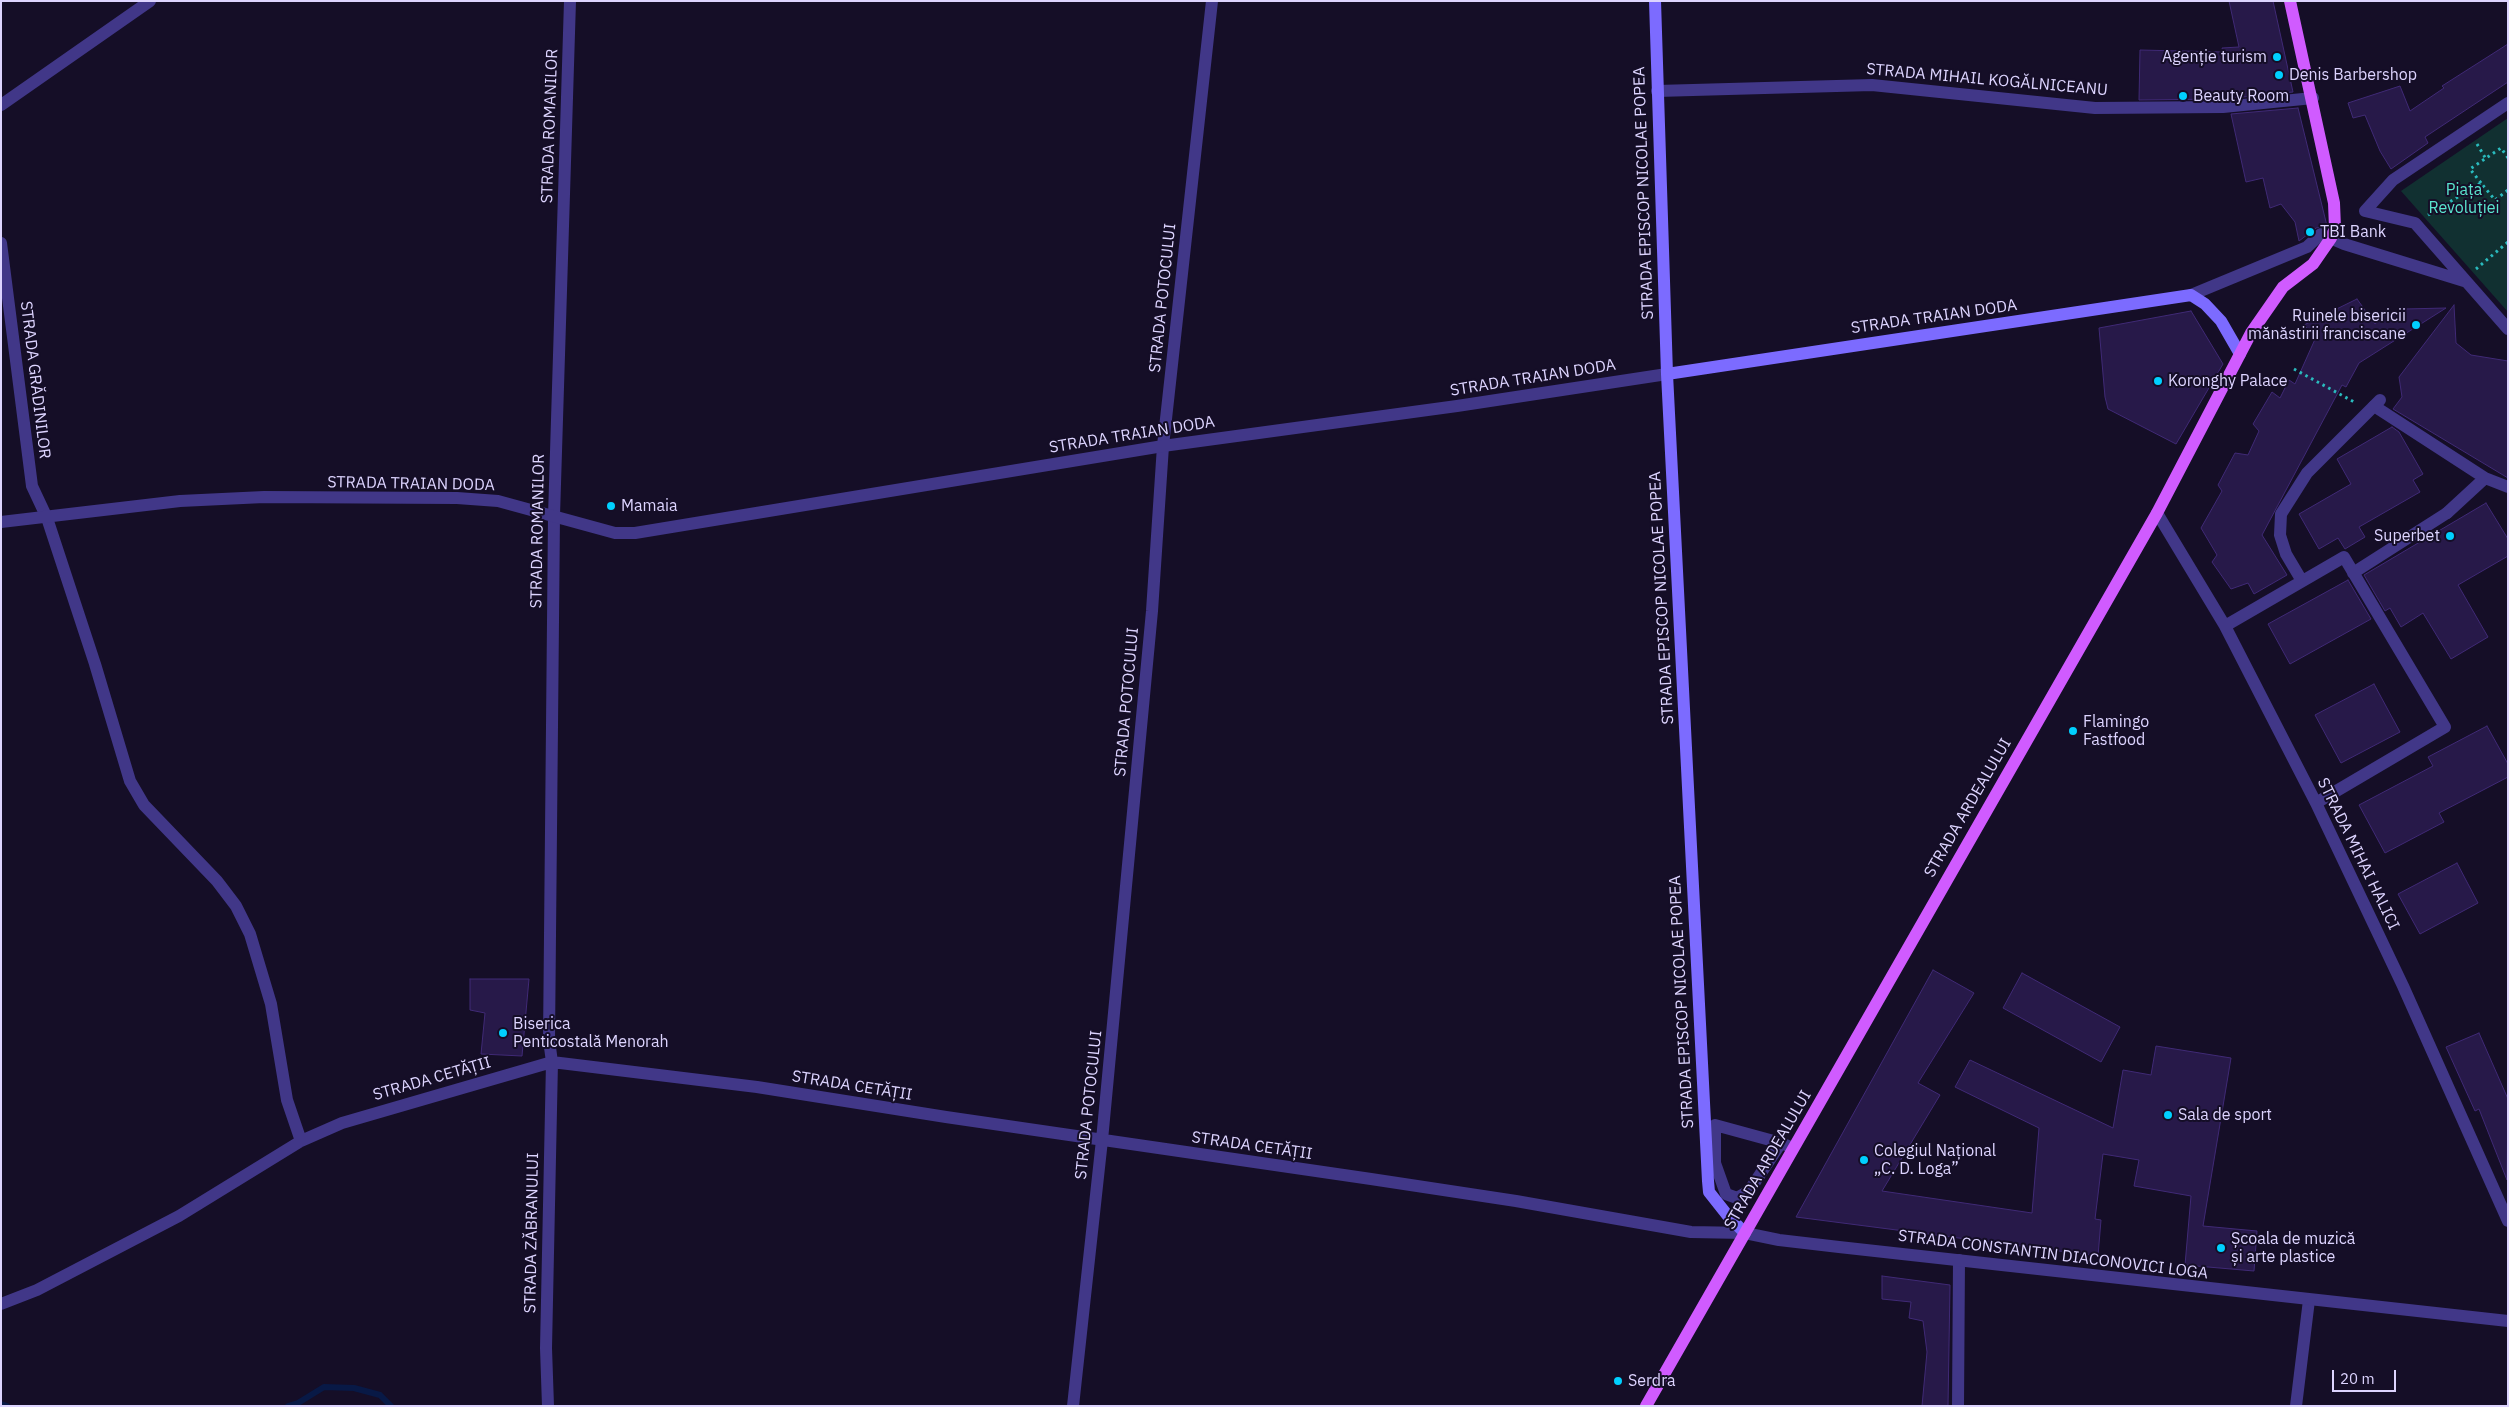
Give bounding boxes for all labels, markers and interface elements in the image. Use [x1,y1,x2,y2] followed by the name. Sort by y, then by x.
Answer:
[2162,47,2267,67] place label: Agenție turism
[538,48,562,204] street label: STRADA ROMANILOR
[2271,51,2283,63] marker: Agenție turism
[1865,60,2109,100] street label: STRADA MIHAIL KOGĂLNICEANU
[2289,65,2417,85] place label: Denis Barbershop
[1630,66,1658,320] street label: STRADA EPISCOP NICOLAE POPEA
[2273,69,2285,81] marker: Denis Barbershop
[2193,86,2289,106] place label: Beauty Room
[2177,90,2189,102] marker: Beauty Room
[2428,180,2500,218] park label: Piața Revoluției
[2320,222,2386,242] place label: TBI Bank
[1146,223,1180,373] street label: STRADA POTOCULUI
[2304,226,2316,238] marker: TBI Bank
[1850,296,2018,338] street label: STRADA TRAIAN DODA
[16,300,54,460] street label: STRADA GRĂDINILOR
[2248,306,2406,344] place label: Ruinele bisericii mănăstirii franciscane
[2410,319,2422,331] marker: Ruinele bisericii mănăstirii franciscane
[1449,355,1617,401] street label: STRADA TRAIAN DODA
[2168,371,2287,391] place label: Koronghy Palace
[2152,375,2164,387] marker: Koronghy Palace
[1048,412,1216,458] street label: STRADA TRAIAN DODA
[527,453,549,609] street label: STRADA ROMANILOR
[1646,471,1678,725] street label: STRADA EPISCOP NICOLAE POPEA
[327,473,495,495] street label: STRADA TRAIAN DODA
[621,496,678,516] place label: Mamaia
[605,500,617,512] marker: Mamaia
[2374,526,2440,546] place label: Superbet
[2444,530,2456,542] marker: Superbet
[1111,627,1143,777] street label: STRADA POTOCULUI
[2083,712,2149,750] place label: Flamingo Fastfood
[2067,725,2079,737] marker: Flamingo Fastfood
[1920,735,2016,881] street label: STRADA ARDEALULUI
[2313,775,2403,933] street label: STRADA MIHAI HALICI
[1666,875,1698,1129] street label: STRADA EPISCOP NICOLAE POPEA
[513,1014,669,1052] place label: Biserica Penticostală Menorah
[497,1027,509,1039] marker: Biserica Penticostală Menorah
[1072,1030,1106,1180] street label: STRADA POTOCULUI
[371,1053,493,1105] street label: STRADA CETĂȚII
[790,1067,914,1105] street label: STRADA CETĂȚII
[1720,1087,1816,1233] street label: STRADA ARDEALULUI
[2178,1105,2272,1125] place label: Sala de sport
[2162,1109,2174,1121] marker: Sala de sport
[1190,1128,1314,1164] street label: STRADA CETĂȚII
[1874,1141,1996,1179] place label: Colegiul Național „C. D. Loga”
[521,1152,543,1314] street label: STRADA ZĂBRANULUI
[1858,1154,1870,1166] marker: Colegiul Național „C. D. Loga”
[1897,1226,2209,1284] street label: STRADA CONSTANTIN DIACONOVICI LOGA
[2231,1229,2355,1267] place label: Școala de muzică și arte plastice
[2215,1242,2227,1254] marker: Școala de muzică și arte plastice
[2334,1360,2398,1392] scale bar
[2340,1369,2375,1388] text: 20 m
[1628,1371,1675,1391] place label: Serdra
[1612,1375,1624,1387] marker: Serdra

